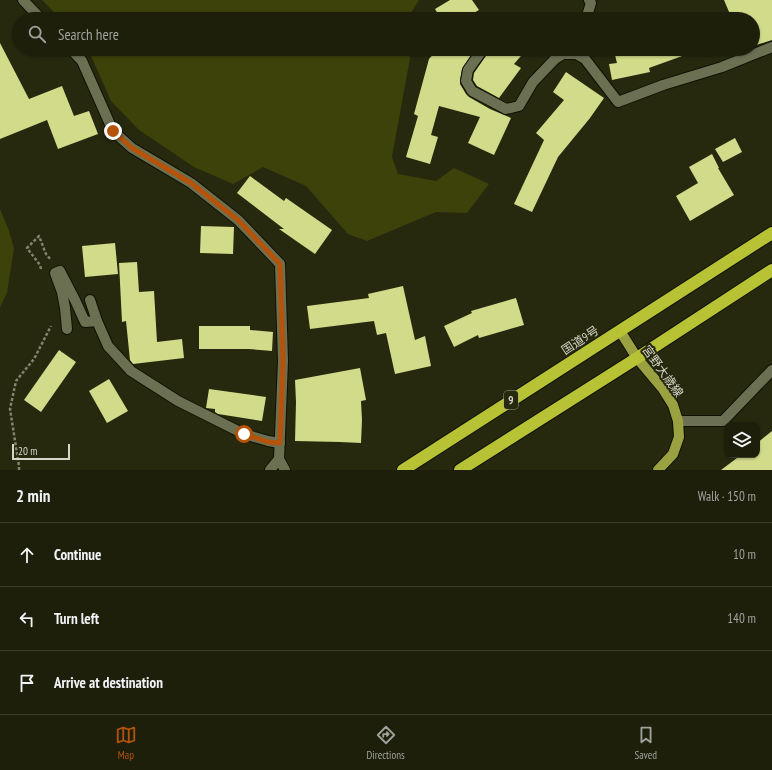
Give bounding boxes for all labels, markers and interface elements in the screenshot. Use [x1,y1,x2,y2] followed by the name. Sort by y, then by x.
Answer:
[12,12,760,56] search box
[26,23,48,45] icon: search
[58,25,119,44] text: Search here
[104,122,122,140] route end
[559,322,601,358] street label: 国道9号
[639,342,687,400] street label: 宮野大歳線
[504,391,518,409] road number: 9
[724,422,760,458] map controls
[724,422,760,458] button: layers
[235,425,253,443] route start
[12,442,70,461] scale bar
[18,444,37,458] text: 20 m
[16,485,50,507] text: 2 min
[698,488,756,505] text: Walk · 150 m
[16,544,38,566] icon: ahead
[54,545,101,564] text: Continue
[733,546,756,563] text: 10 m
[16,608,38,630] icon: left
[54,609,99,628] text: Turn left
[727,610,756,627] text: 140 m
[16,672,38,694] icon: arrive
[54,673,163,692] text: Arrive at destination
[115,724,137,762] tab: Map
[367,724,405,762] tab: Directions
[634,724,657,762] tab: Saved

